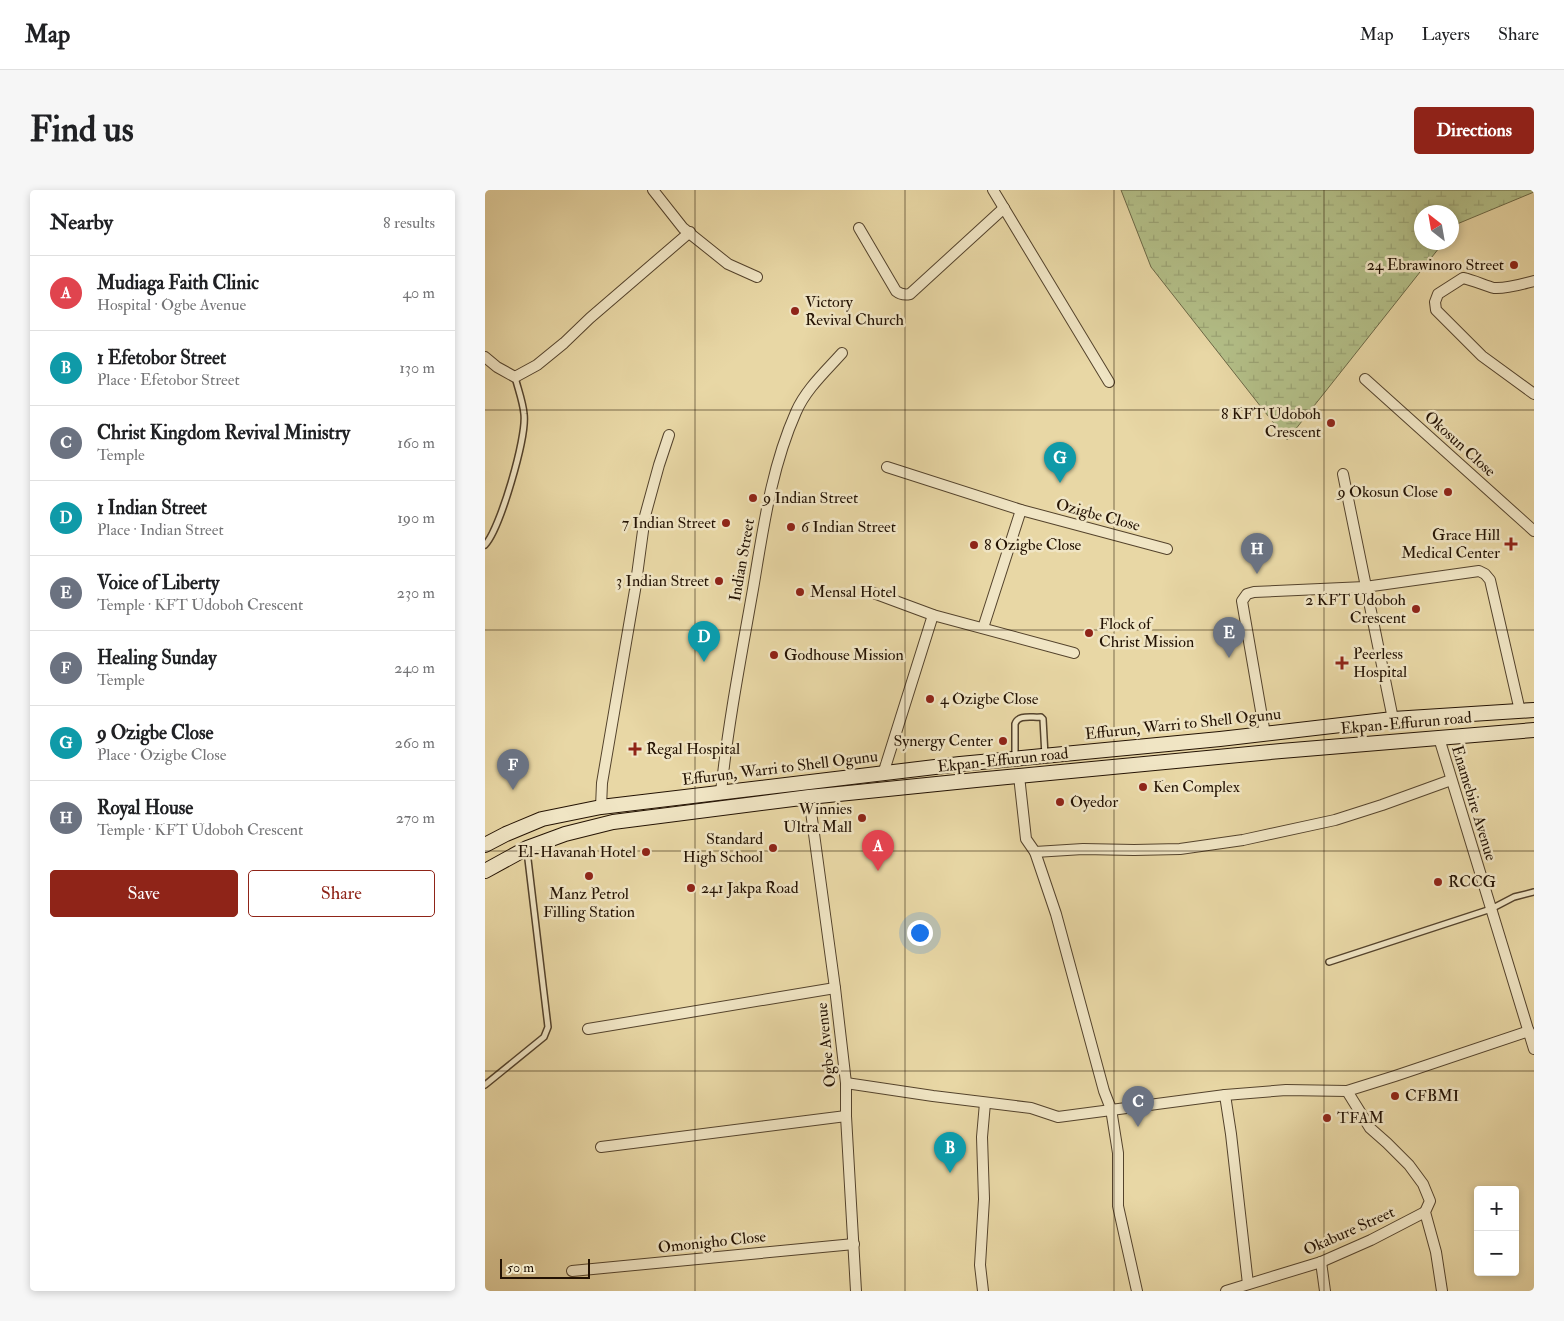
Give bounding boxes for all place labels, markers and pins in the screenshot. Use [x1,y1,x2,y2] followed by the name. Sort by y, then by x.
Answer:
[1367,255,1504,275] place label: 24 Ebrawinoro Street
[1508,259,1520,271] marker: 24 Ebrawinoro Street
[805,292,905,330] place label: Victory Revival Church
[789,305,801,317] marker: Victory Revival Church
[1221,404,1322,442] place label: 8 KFT Udoboh Crescent
[1325,417,1337,429] marker: 8 KFT Udoboh Crescent
[1044,442,1076,483] pin: G
[1336,482,1438,502] place label: 9 Okosun Close
[1442,486,1454,498] marker: 9 Okosun Close
[762,488,858,508] place label: 9 Indian Street
[747,492,759,504] marker: 9 Indian Street
[622,513,716,533] place label: 7 Indian Street
[720,517,732,529] marker: 7 Indian Street
[801,517,896,537] place label: 6 Indian Street
[785,521,797,533] marker: 6 Indian Street
[1401,525,1500,563] place label: Grace Hill Medical Center
[1241,533,1273,574] pin: H
[984,535,1082,555] place label: 8 Ozigbe Close
[1504,537,1518,551] marker: Grace Hill Medical Center
[968,539,980,551] marker: 8 Ozigbe Close
[616,571,709,591] place label: 3 Indian Street
[713,575,725,587] marker: 3 Indian Street
[810,582,896,602] place label: Mensal Hotel
[794,586,806,598] marker: Mensal Hotel
[1305,590,1407,628] place label: 2 KFT Udoboh Crescent
[1410,603,1422,615] marker: 2 KFT Udoboh Crescent
[1099,614,1194,652] place label: Flock of Christ Mission
[1213,617,1245,658] pin: E
[688,621,720,662] pin: D
[1083,627,1095,639] marker: Flock of Christ Mission
[1353,644,1407,683] place label: Peerless Hospital
[784,645,904,665] place label: Godhouse Mission
[768,649,780,661] marker: Godhouse Mission
[1335,656,1349,670] marker: Peerless Hospital
[940,689,1039,709] place label: 4 Ozigbe Close
[924,693,936,705] marker: 4 Ozigbe Close
[894,731,993,751] place label: Synergy Center
[997,735,1009,747] marker: Synergy Center
[646,739,740,760] place label: Regal Hospital
[628,742,642,756] marker: Regal Hospital
[497,749,529,790] pin: F
[1153,777,1240,798] place label: Ken Complex
[1137,781,1149,793] marker: Ken Complex
[1070,792,1118,812] place label: Oyedor
[1054,796,1066,808] marker: Oyedor
[783,799,852,837] place label: Winnies Ultra Mall
[856,812,868,824] marker: Winnies Ultra Mall
[683,829,763,867] place label: Standard High School
[862,830,894,871] pin: A
[518,842,636,862] place label: El-Havanah Hotel
[767,842,779,854] marker: Standard High School
[640,846,652,858] marker: El-Havanah Hotel
[583,870,595,882] marker: Manz Petrol Filling Station
[1448,872,1496,892] place label: RCCG
[1432,876,1444,888] marker: RCCG
[701,878,799,899] place label: 241 Jakpa Road
[685,882,697,894] marker: 241 Jakpa Road
[543,884,635,922] place label: Manz Petrol Filling Station
[1122,1086,1154,1127] pin: C
[1405,1086,1459,1106] place label: CFBMI
[1389,1090,1401,1102] marker: CFBMI
[1337,1108,1384,1128] place label: TFAM
[1321,1112,1333,1124] marker: TFAM
[934,1132,966,1173] pin: B

